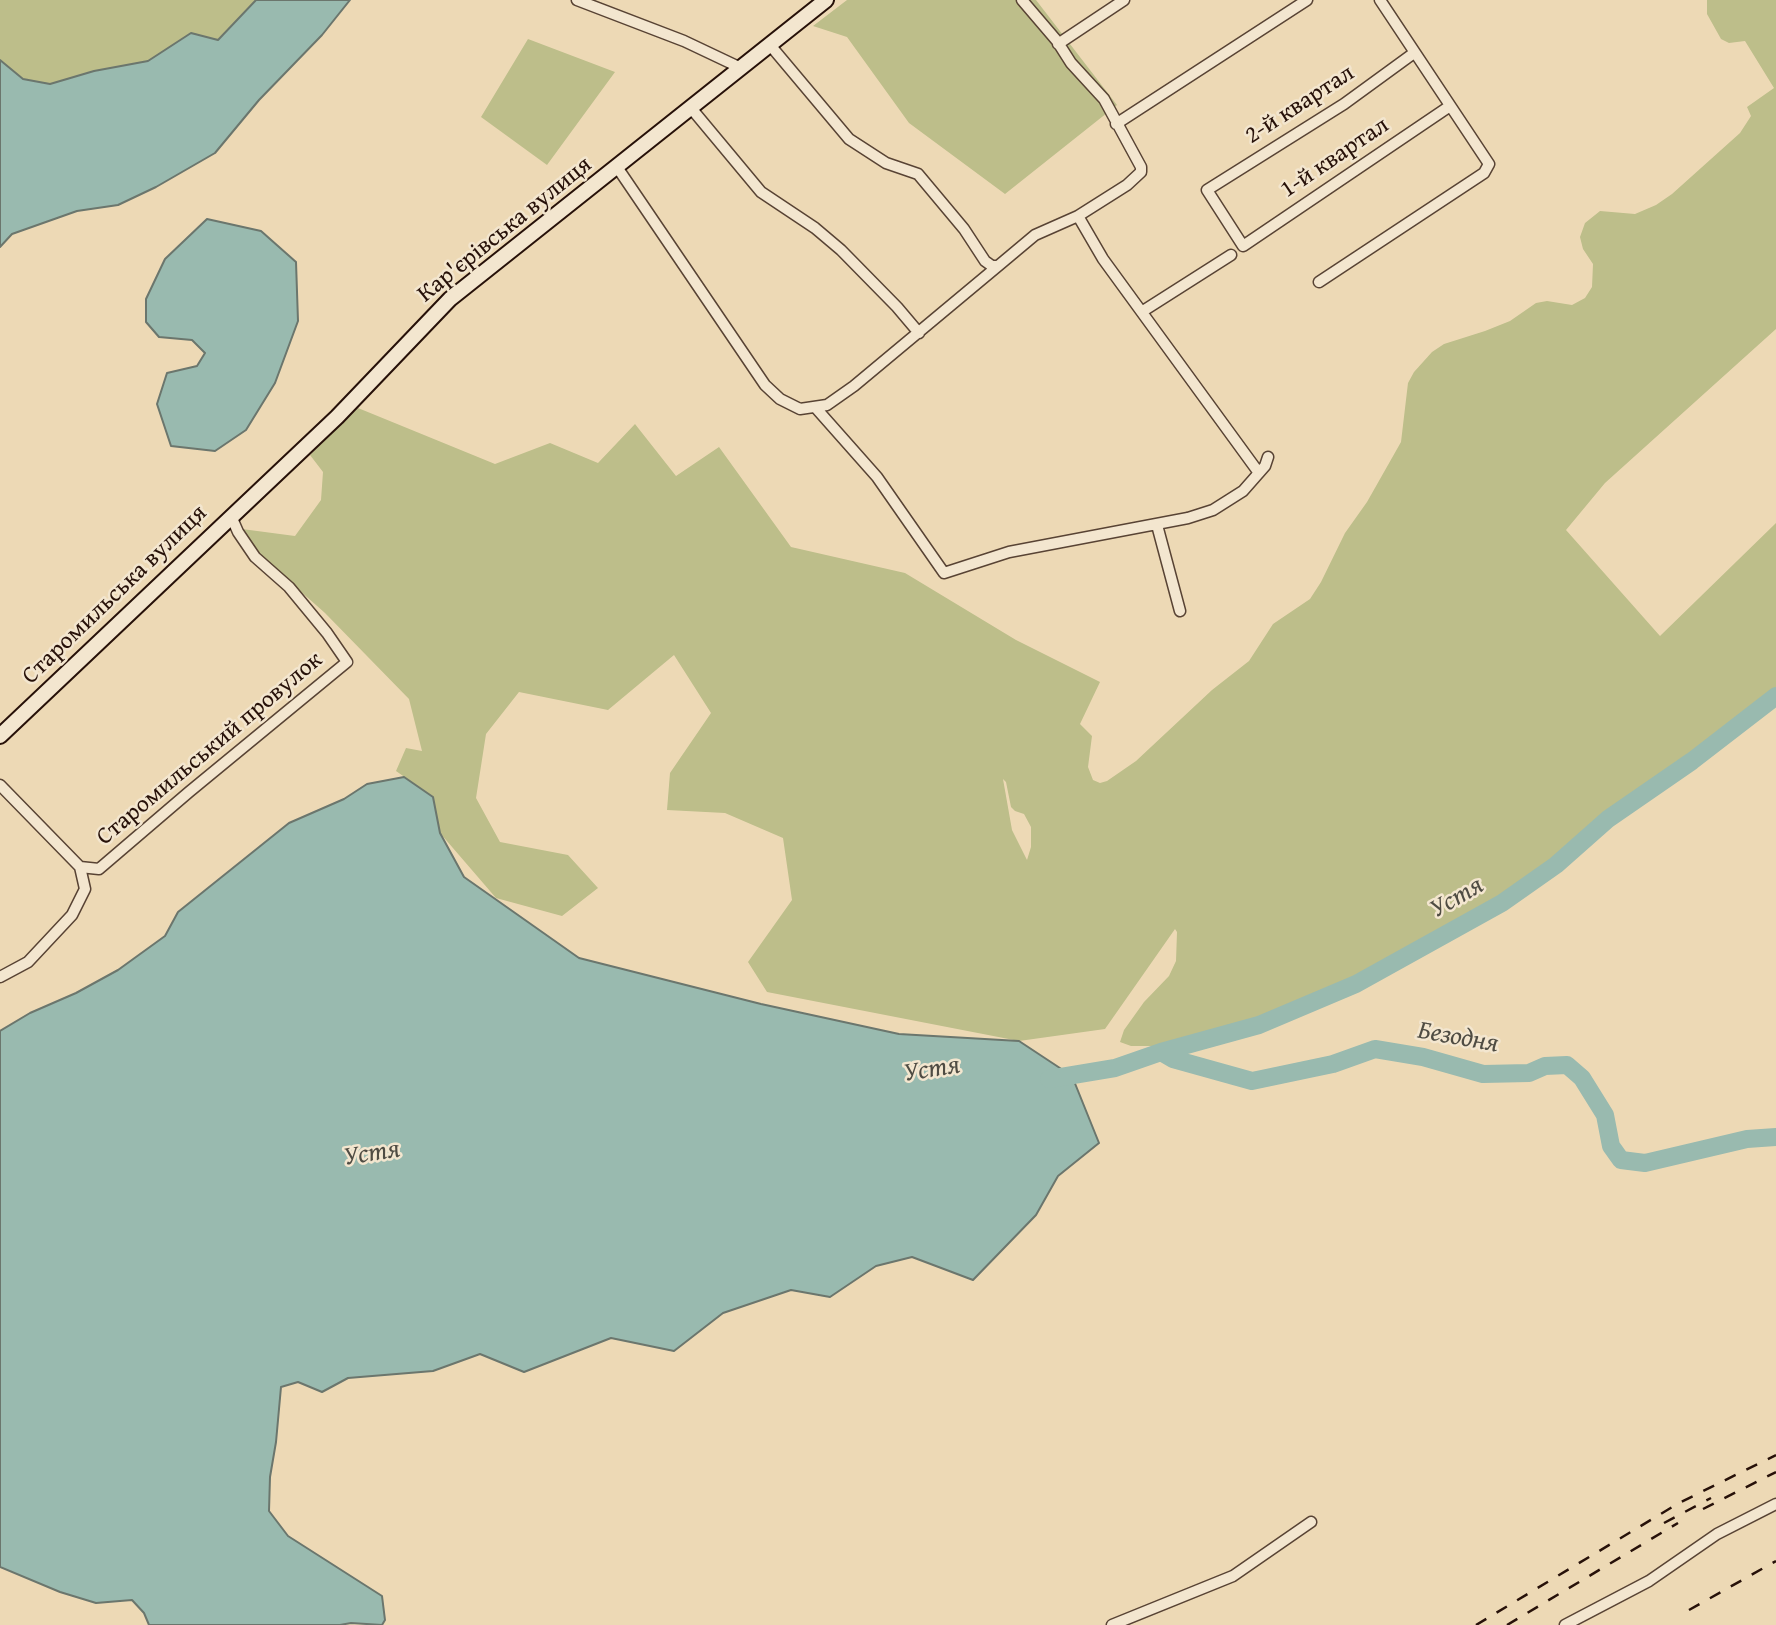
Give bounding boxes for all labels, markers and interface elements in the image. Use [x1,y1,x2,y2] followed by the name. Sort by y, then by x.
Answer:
[1240,59,1360,151] street label: 2-й квартал
[1275,111,1395,205] street label: 1-й квартал
[412,151,598,309] street label: Кар'єрівська вулиця
[17,499,213,691] street label: Старомильська вулиця
[91,646,329,852] street label: Старомильський провулок
[1425,870,1489,926] water label: Устя
[1415,1016,1501,1060] water label: Безодня
[902,1050,962,1090] water label: Устя
[342,1134,402,1174] water label: Устя

